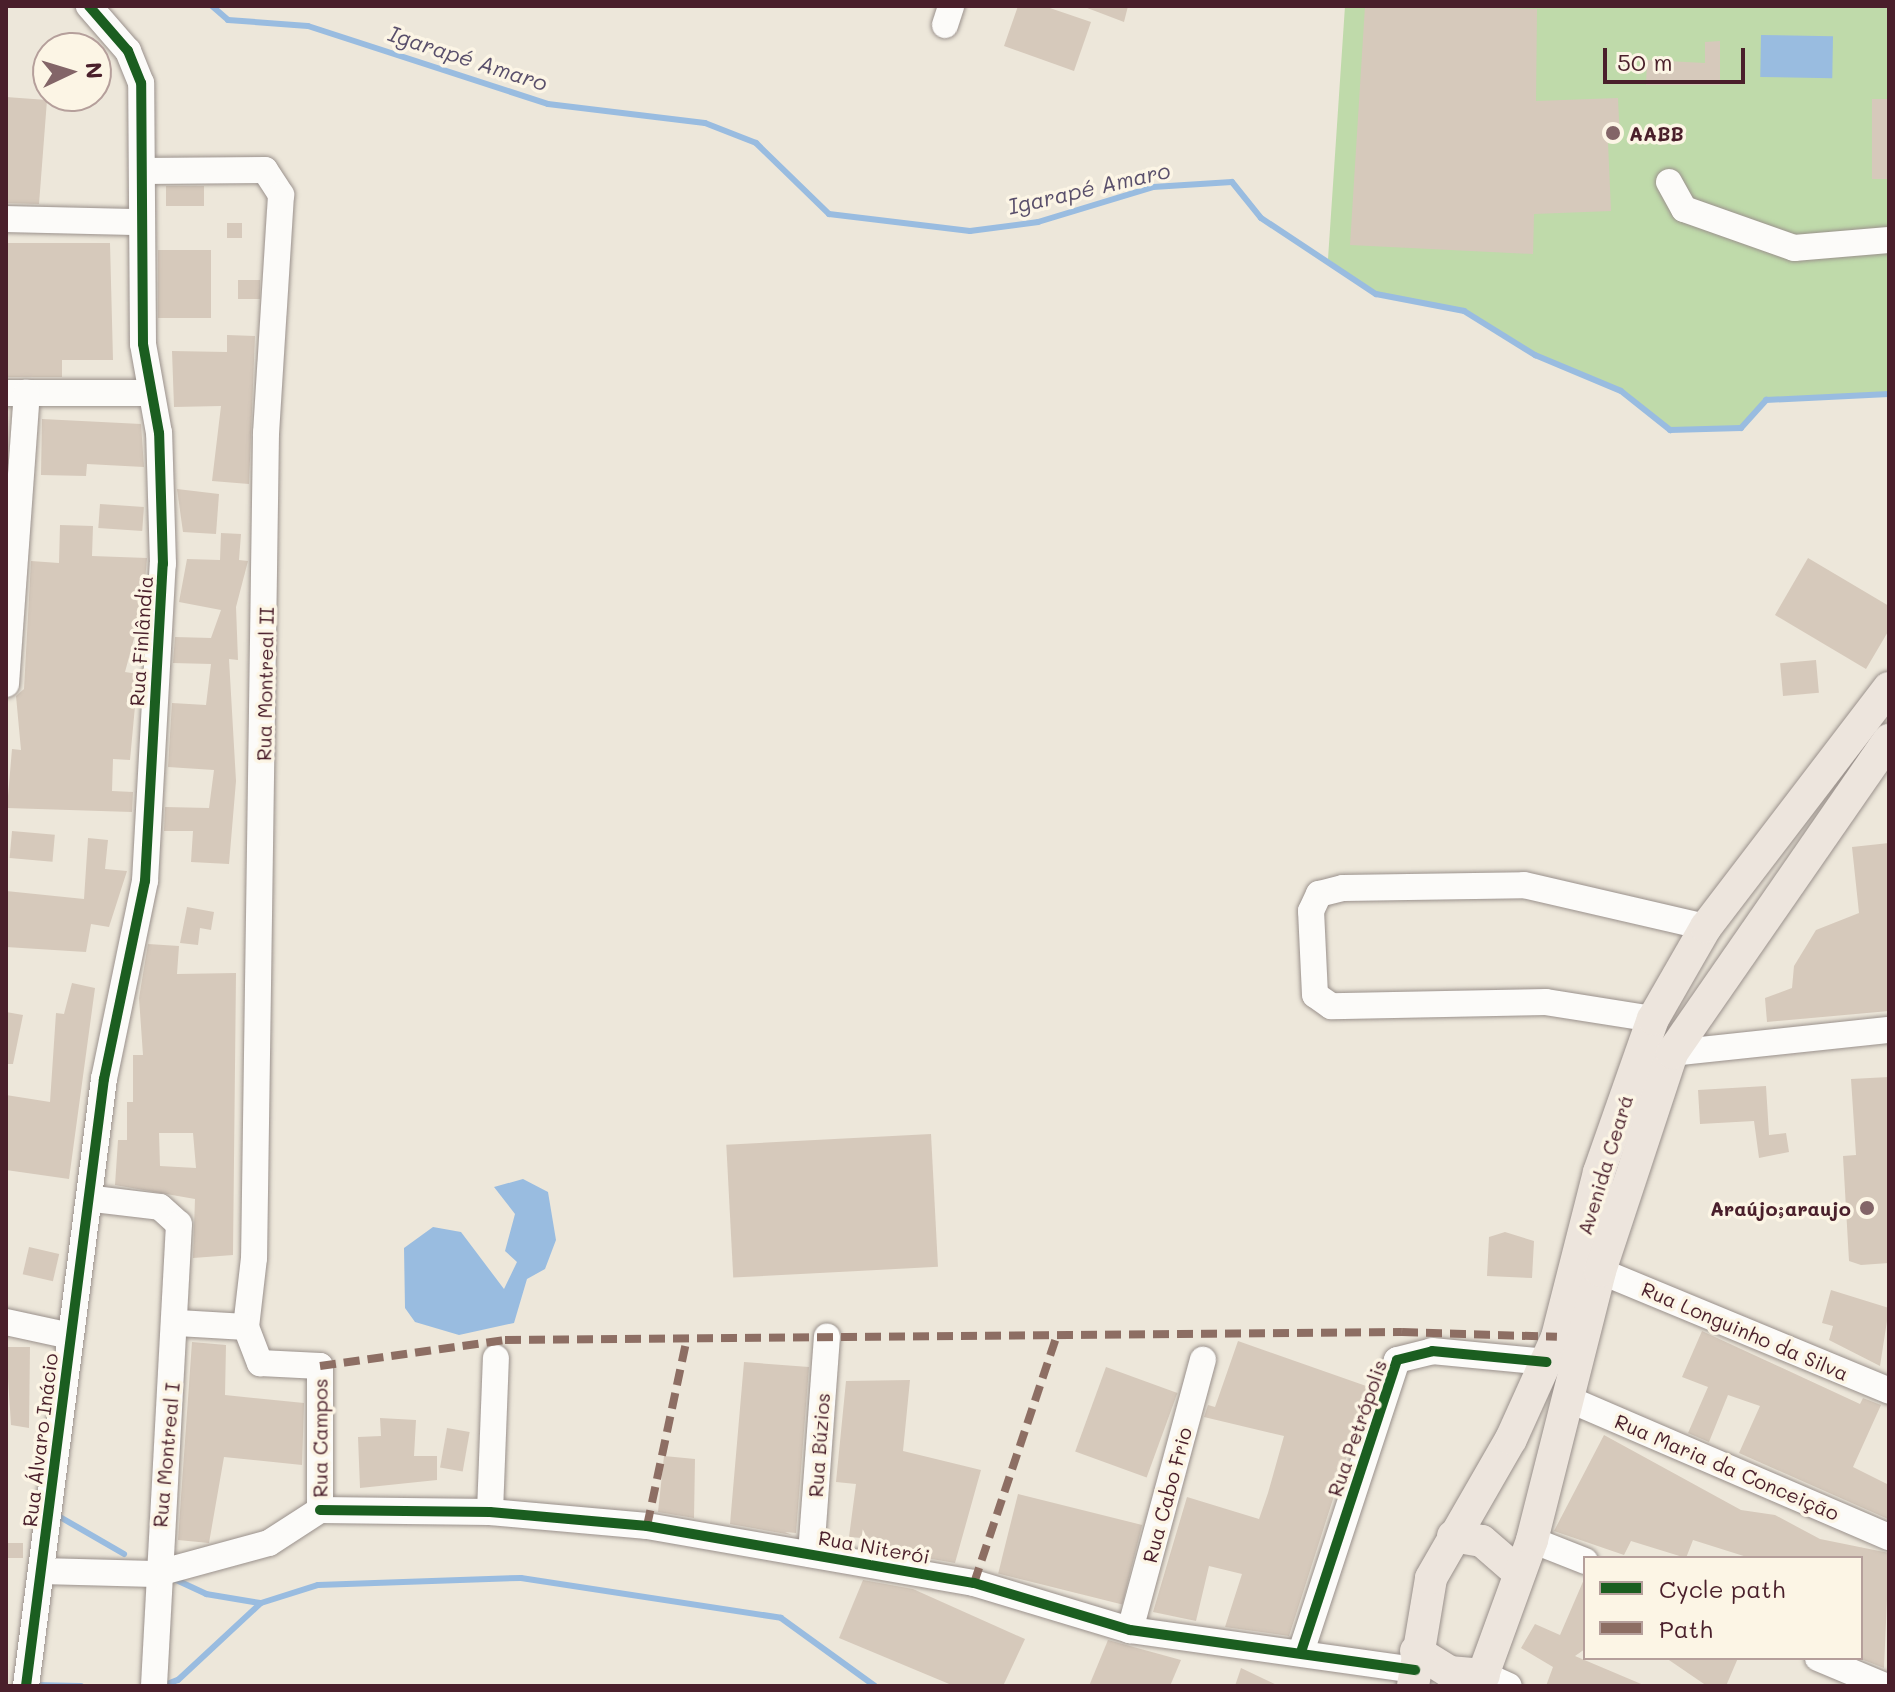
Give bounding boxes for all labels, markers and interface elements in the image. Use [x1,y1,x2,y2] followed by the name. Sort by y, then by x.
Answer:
[385,20,551,96] water label: Igarapé Amaro
[32,32,112,112] north arrow
[1607,32,1749,82] scale bar
[1617,46,1673,77] text: 50 m
[79,61,109,80] text: N
[1629,121,1684,145] place label: AABB
[1604,124,1622,142] marker: AABB
[1005,157,1173,219] water label: Igarapé Amaro
[124,575,158,707] street label: Rua Finlândia
[252,607,278,761] street label: Rua Montreal II
[1572,1092,1638,1238] street label: Avenida Ceará
[1710,1196,1851,1220] place label: Araújo;araujo
[1858,1199,1876,1217] marker: Araújo;araujo
[1638,1277,1852,1385] street label: Rua Longuinho da Silva
[17,1352,63,1528] street label: Rua Álvaro Inácio
[1322,1356,1392,1500] street label: Rua Petrópolis
[308,1378,332,1498] street label: Rua Campos
[148,1382,184,1528] street label: Rua Montreal I
[803,1392,835,1498] street label: Rua Búzios
[1611,1409,1843,1525] street label: Rua Maria da Conceição
[1137,1424,1197,1566] street label: Rua Cabo Frio
[816,1525,932,1569] street label: Rua Niterói
[1583,1556,1863,1660] legend
[1659,1573,1785,1604] text: Cycle path
[1659,1613,1713,1644] text: Path

